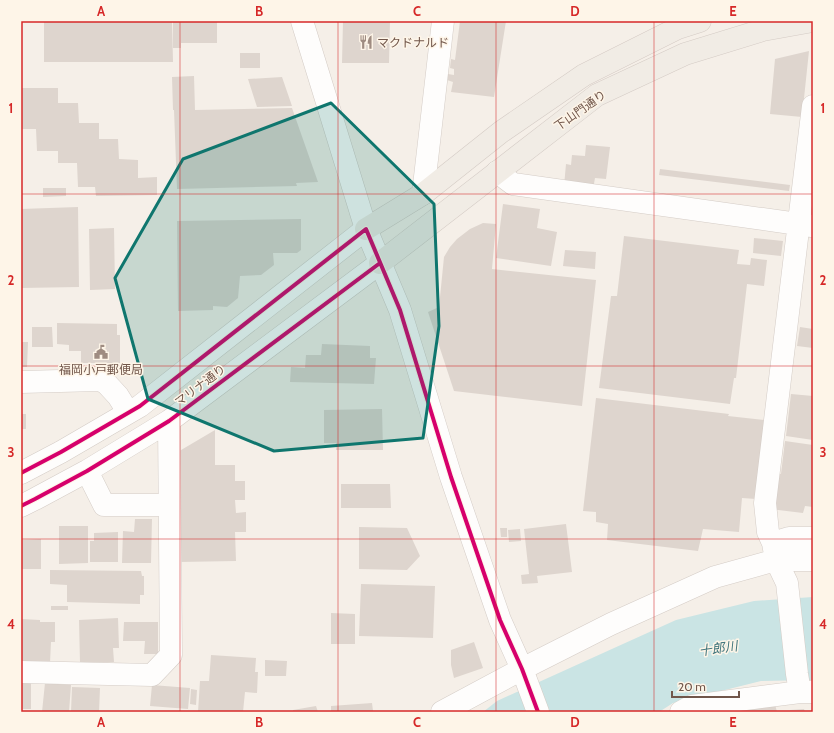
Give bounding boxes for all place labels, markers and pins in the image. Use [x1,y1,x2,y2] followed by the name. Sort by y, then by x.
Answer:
[358,34,374,50] restaurant icon: マクドナルド
[377,35,449,50] place label: マクドナルド
[93,344,109,360] public building icon: 福岡小戸郵便局
[59,362,143,377] place label: 福岡小戸郵便局

